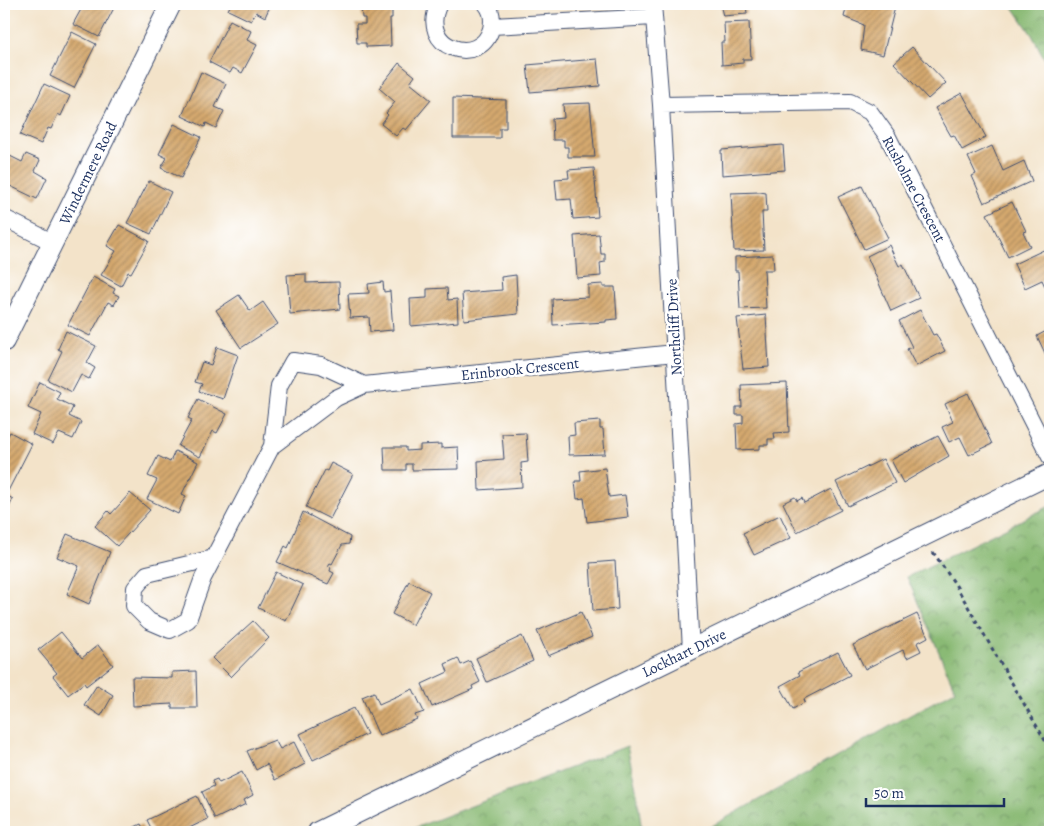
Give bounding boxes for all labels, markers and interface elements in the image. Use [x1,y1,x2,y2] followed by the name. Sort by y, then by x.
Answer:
[54,117,122,229] street label: Windermere Road
[878,132,950,246] street label: Rusholme Crescent
[661,278,687,376] street label: Northcliff Drive
[460,353,580,385] street label: Erinbrook Crescent
[639,624,730,682] street label: Lockhart Drive
[866,776,1004,808] scale bar
[874,783,904,803] text: 50 m

